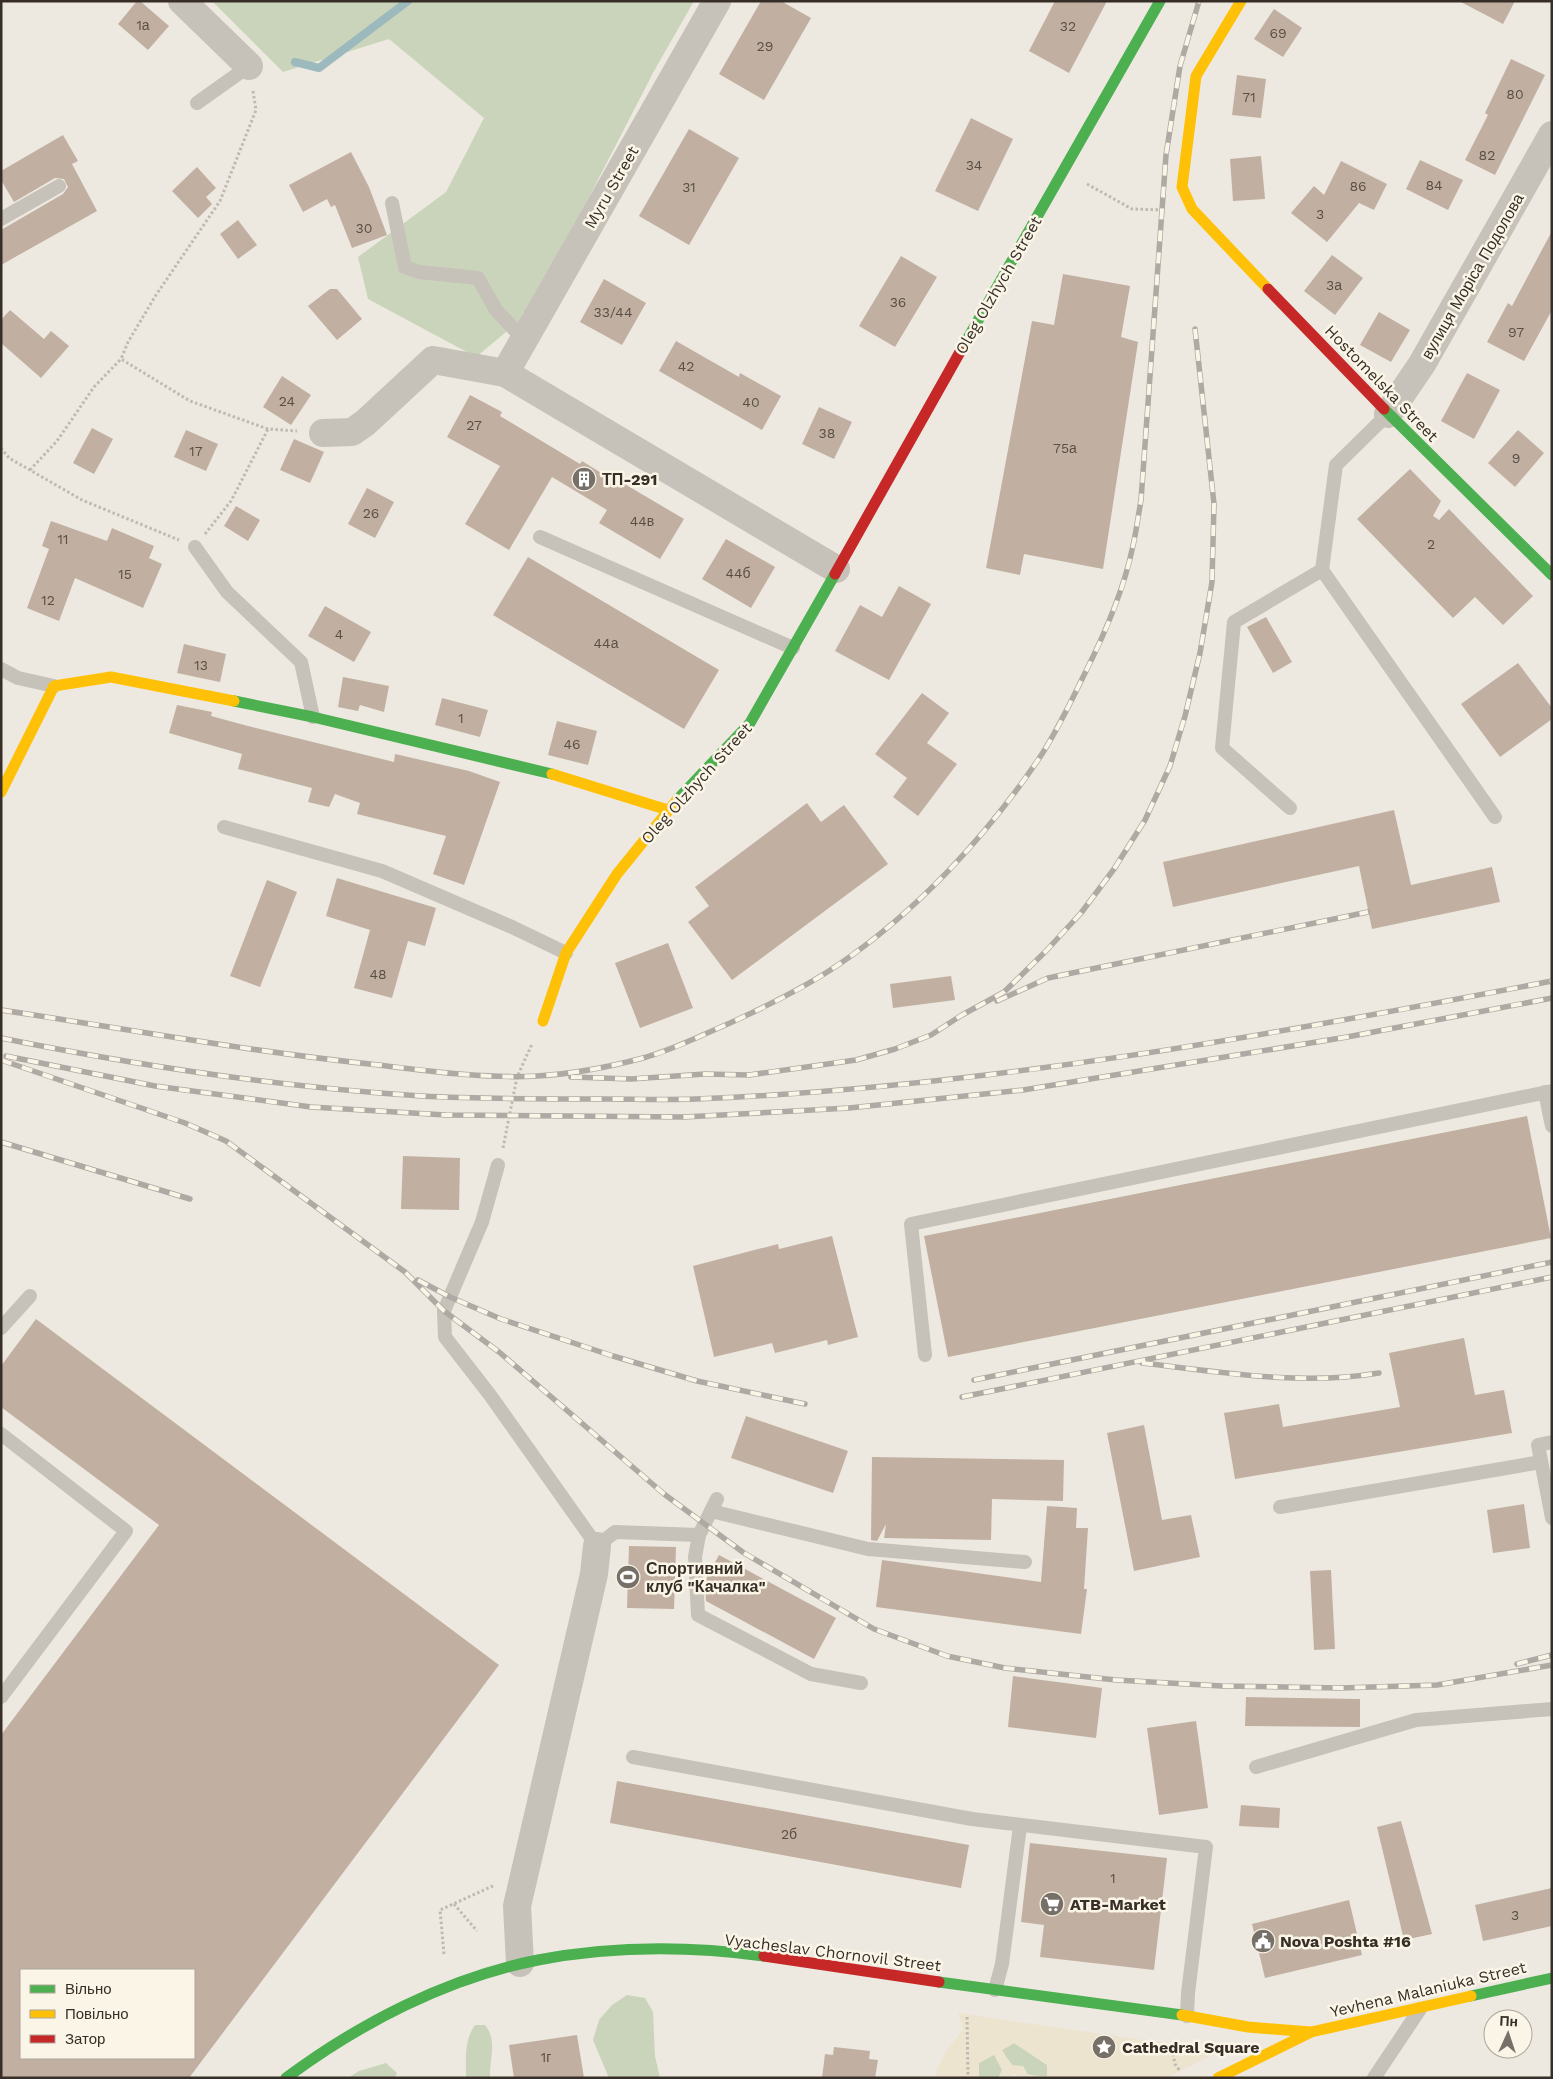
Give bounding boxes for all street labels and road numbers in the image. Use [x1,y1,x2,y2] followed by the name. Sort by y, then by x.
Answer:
[580,142,643,232] street label: Myru Street
[1417,190,1528,362] street label: вулиця Моріса Подолова
[951,213,1046,358] street label: Oleg Olzhych Street
[1321,321,1443,446] street label: Hostomelska Street
[637,719,756,848] street label: Oleg Olzhych Street
[724,1930,943,1975] street label: Vyacheslav Chornovil Street
[1328,1958,1528,2021] street label: Yevhena Malaniuka Street

